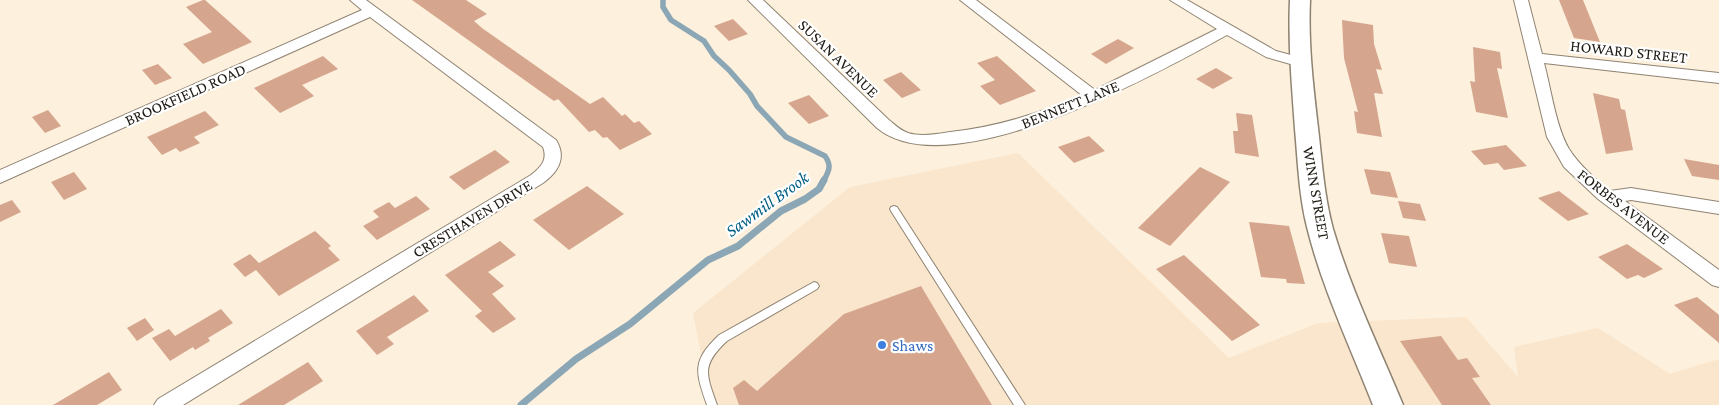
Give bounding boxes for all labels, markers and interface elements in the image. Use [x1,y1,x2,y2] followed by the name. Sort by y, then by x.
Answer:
[795,16,882,101] street label: SUSAN AVENUE
[1570,37,1689,66] street label: HOWARD STREET
[122,60,248,129] street label: BROOKFIELD ROAD
[1019,77,1122,132] street label: BENNETT LANE
[1300,145,1333,241] street label: WINN STREET
[1575,165,1673,248] street label: FORBES AVENUE
[722,167,813,241] water label: Sawmill Brook
[410,176,535,261] street label: CRESTHAVEN DRIVE
[892,337,933,354] place label: Shaws
[876,339,888,351] marker: Shaws

